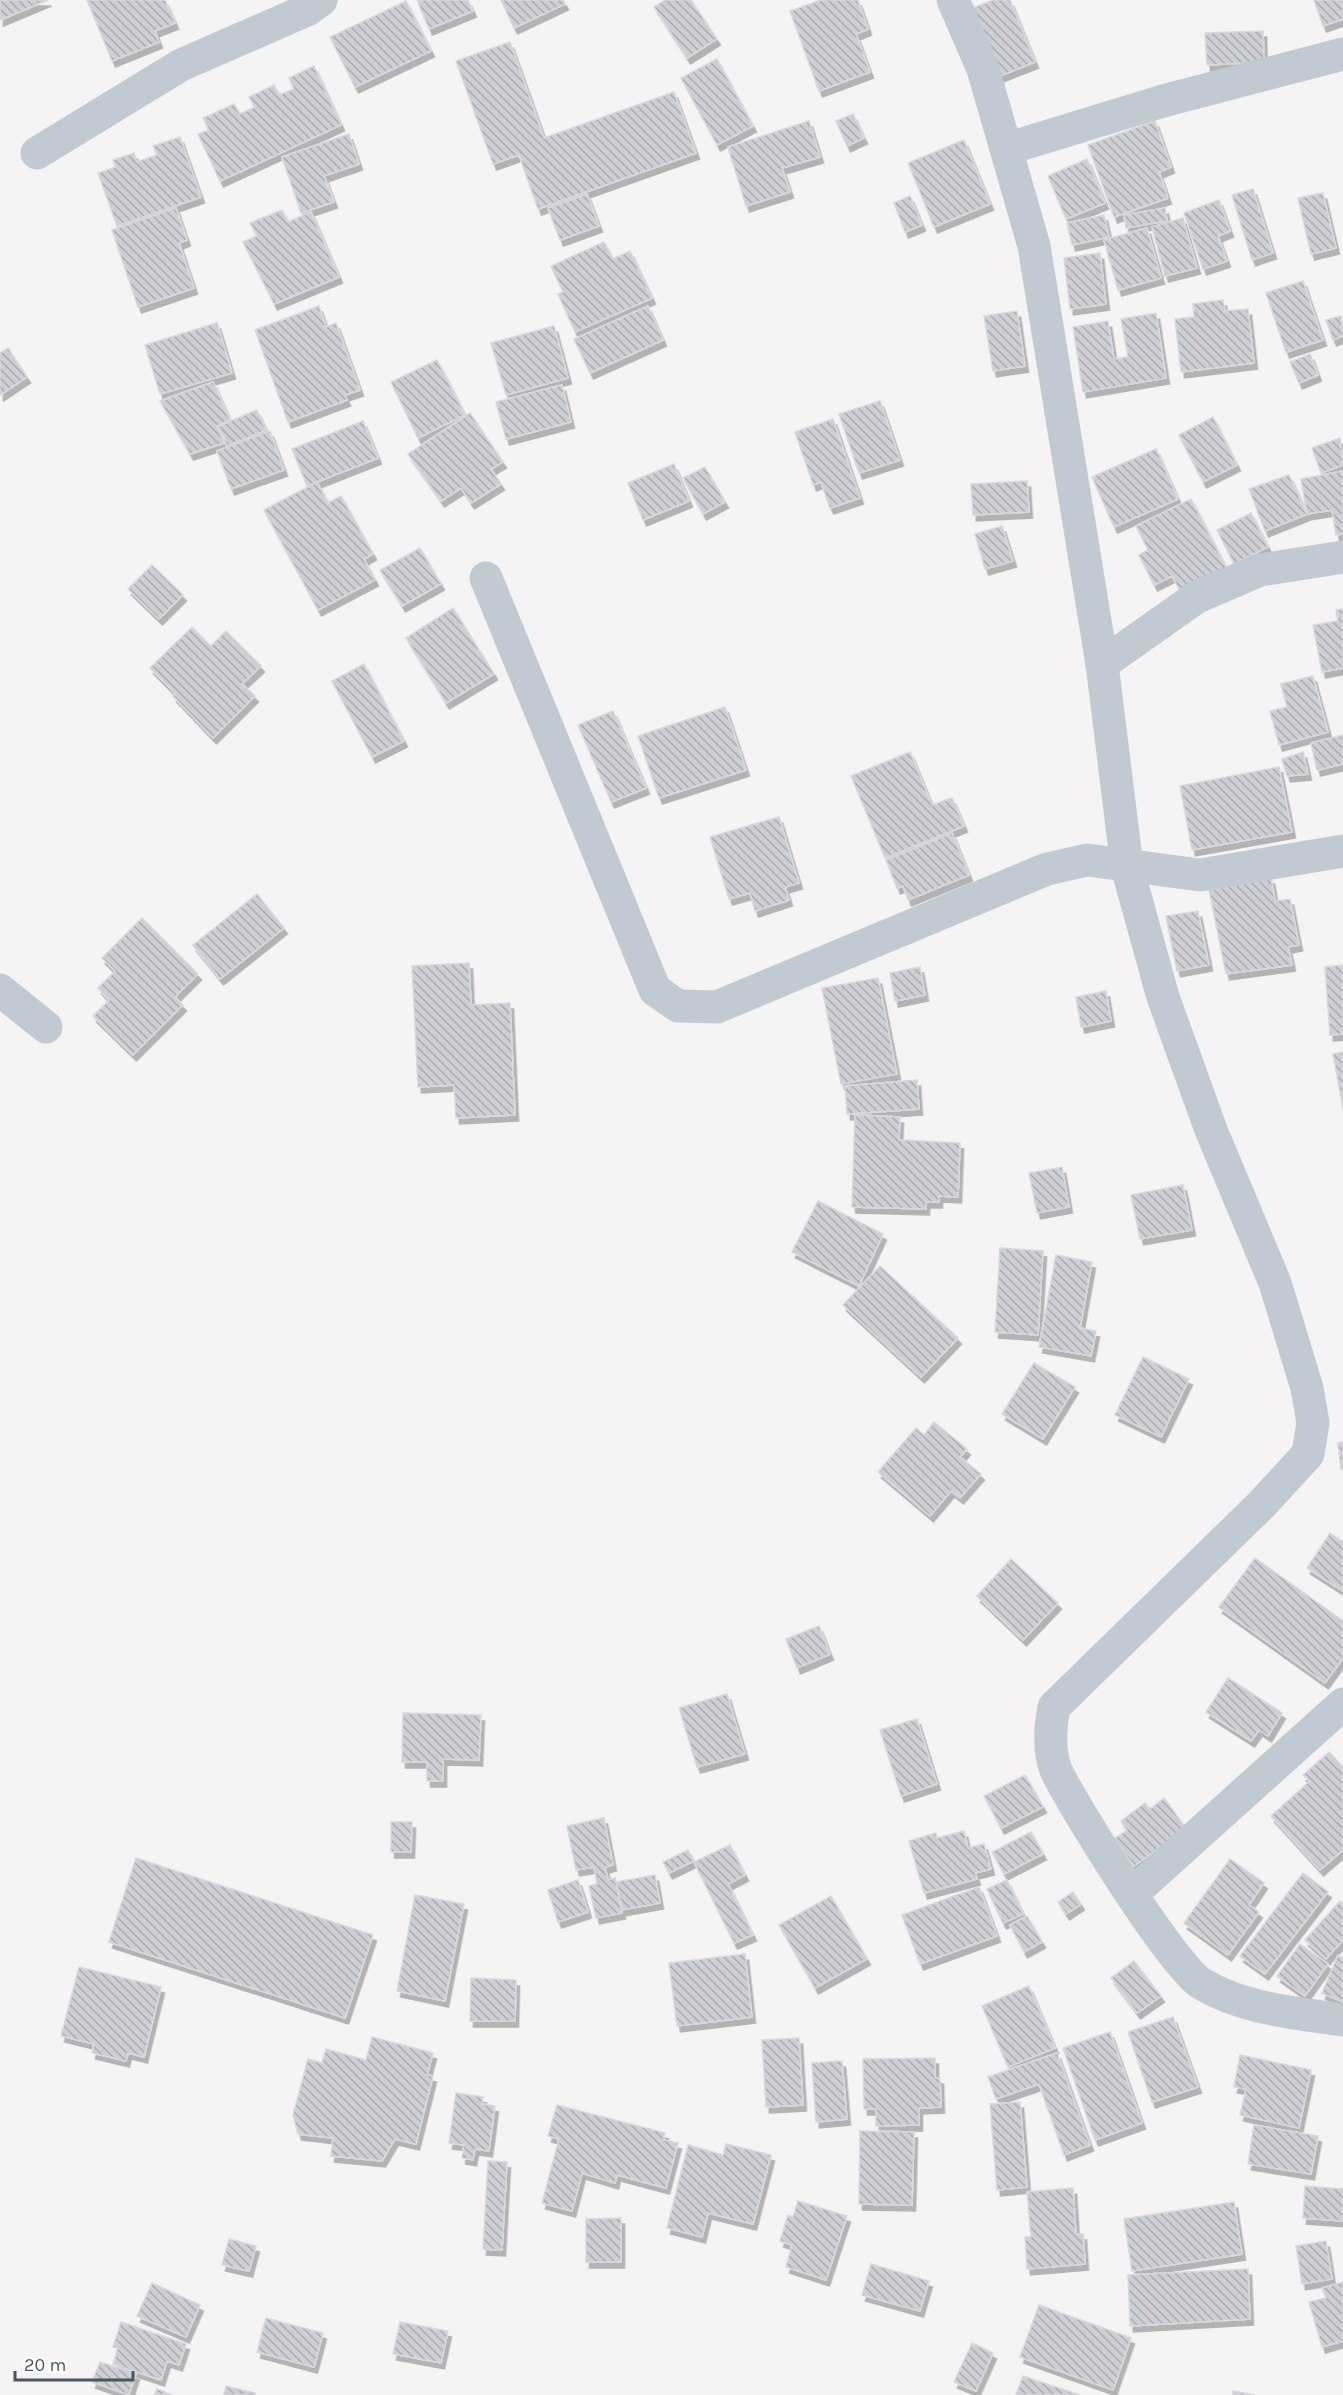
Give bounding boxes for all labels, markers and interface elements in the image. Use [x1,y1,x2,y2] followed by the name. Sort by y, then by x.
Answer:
[15,2344,134,2382] scale bar
[24,2354,66,2376] text: 20 m

